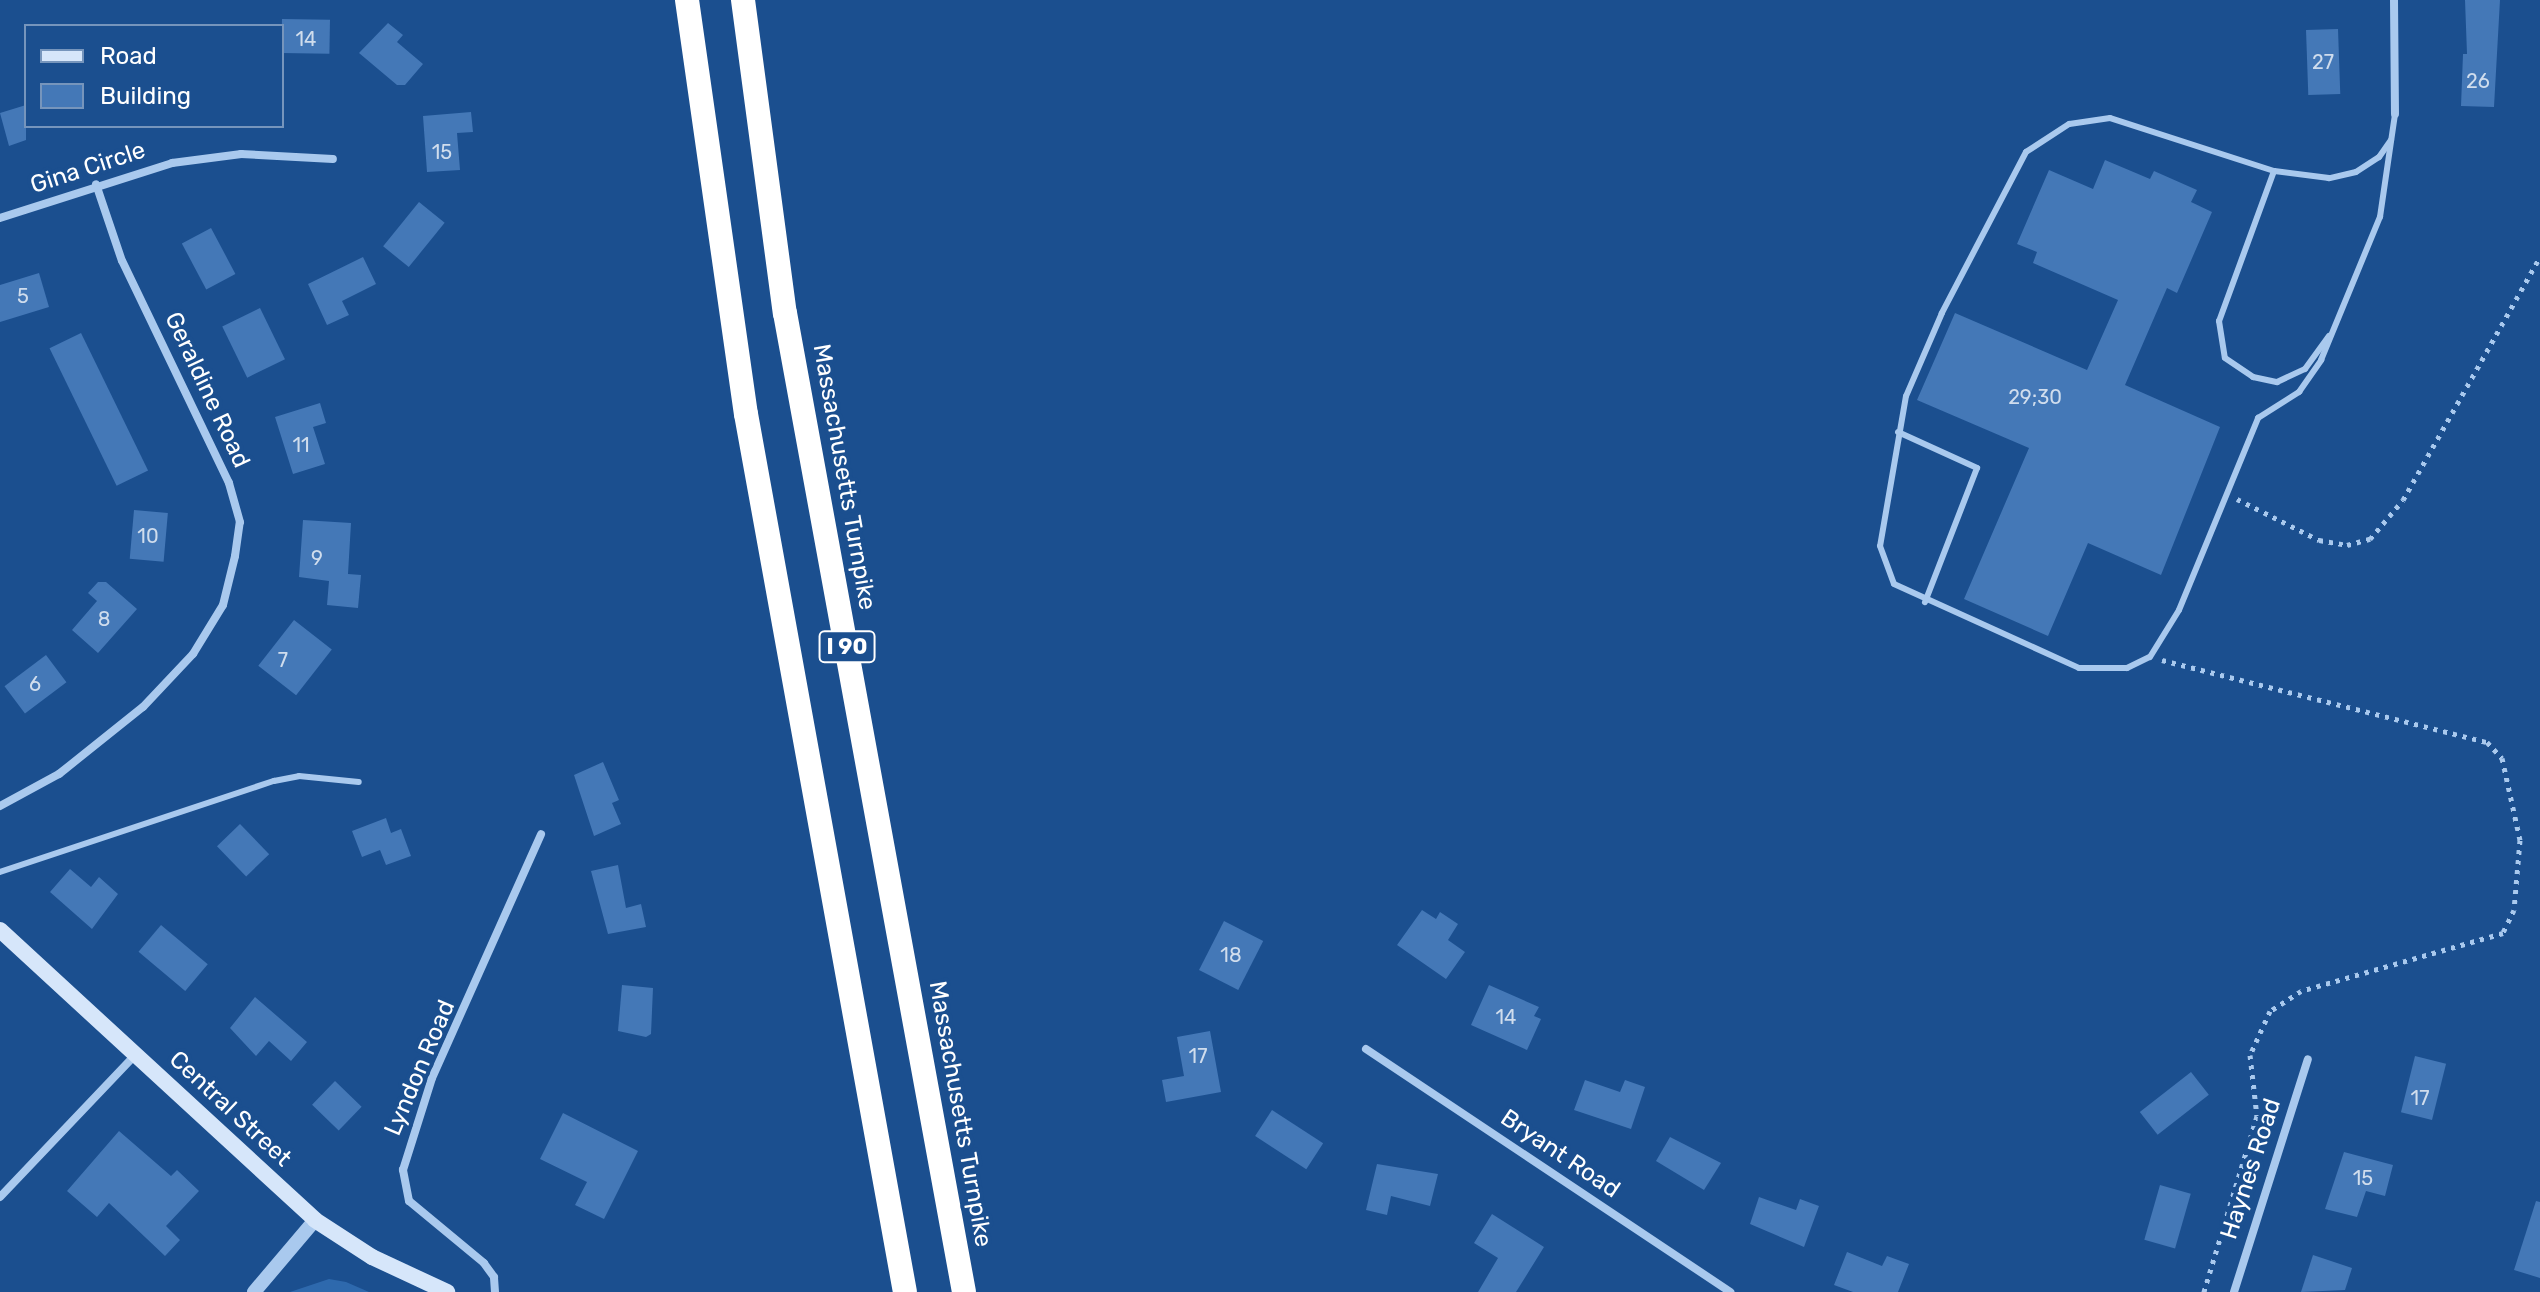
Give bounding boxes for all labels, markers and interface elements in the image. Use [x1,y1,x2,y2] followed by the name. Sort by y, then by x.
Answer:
[24,24,284,128] legend
[296,27,316,51] house number: 14
[100,42,157,70] text: Road
[2312,50,2334,74] house number: 27
[2466,69,2490,93] house number: 26
[100,82,191,110] text: Building
[27,136,149,200] street label: Gina Circle
[432,140,452,164] house number: 15
[17,284,29,308] house number: 5
[158,308,256,472] street label: Geraldine Road
[806,341,882,613] street label: Massachusetts Turnpike
[2008,385,2062,409] house number: 29;30
[292,433,310,457] house number: 11
[137,524,159,548] house number: 10
[311,546,323,570] house number: 9
[98,607,110,631] house number: 8
[817,629,877,665] road number: I 90
[278,648,288,672] house number: 7
[29,672,41,696] house number: 6
[1220,943,1242,967] house number: 18
[922,978,998,1250] street label: Massachusetts Turnpike
[379,996,461,1140] street label: Lyndon Road
[1496,1005,1516,1029] house number: 14
[1189,1044,1207,1068] house number: 17
[163,1045,297,1173] street label: Central Street
[2411,1086,2429,1110] house number: 17
[2215,1095,2287,1243] street label: Haynes Road
[1495,1104,1625,1204] street label: Bryant Road
[2353,1166,2373,1190] house number: 15

